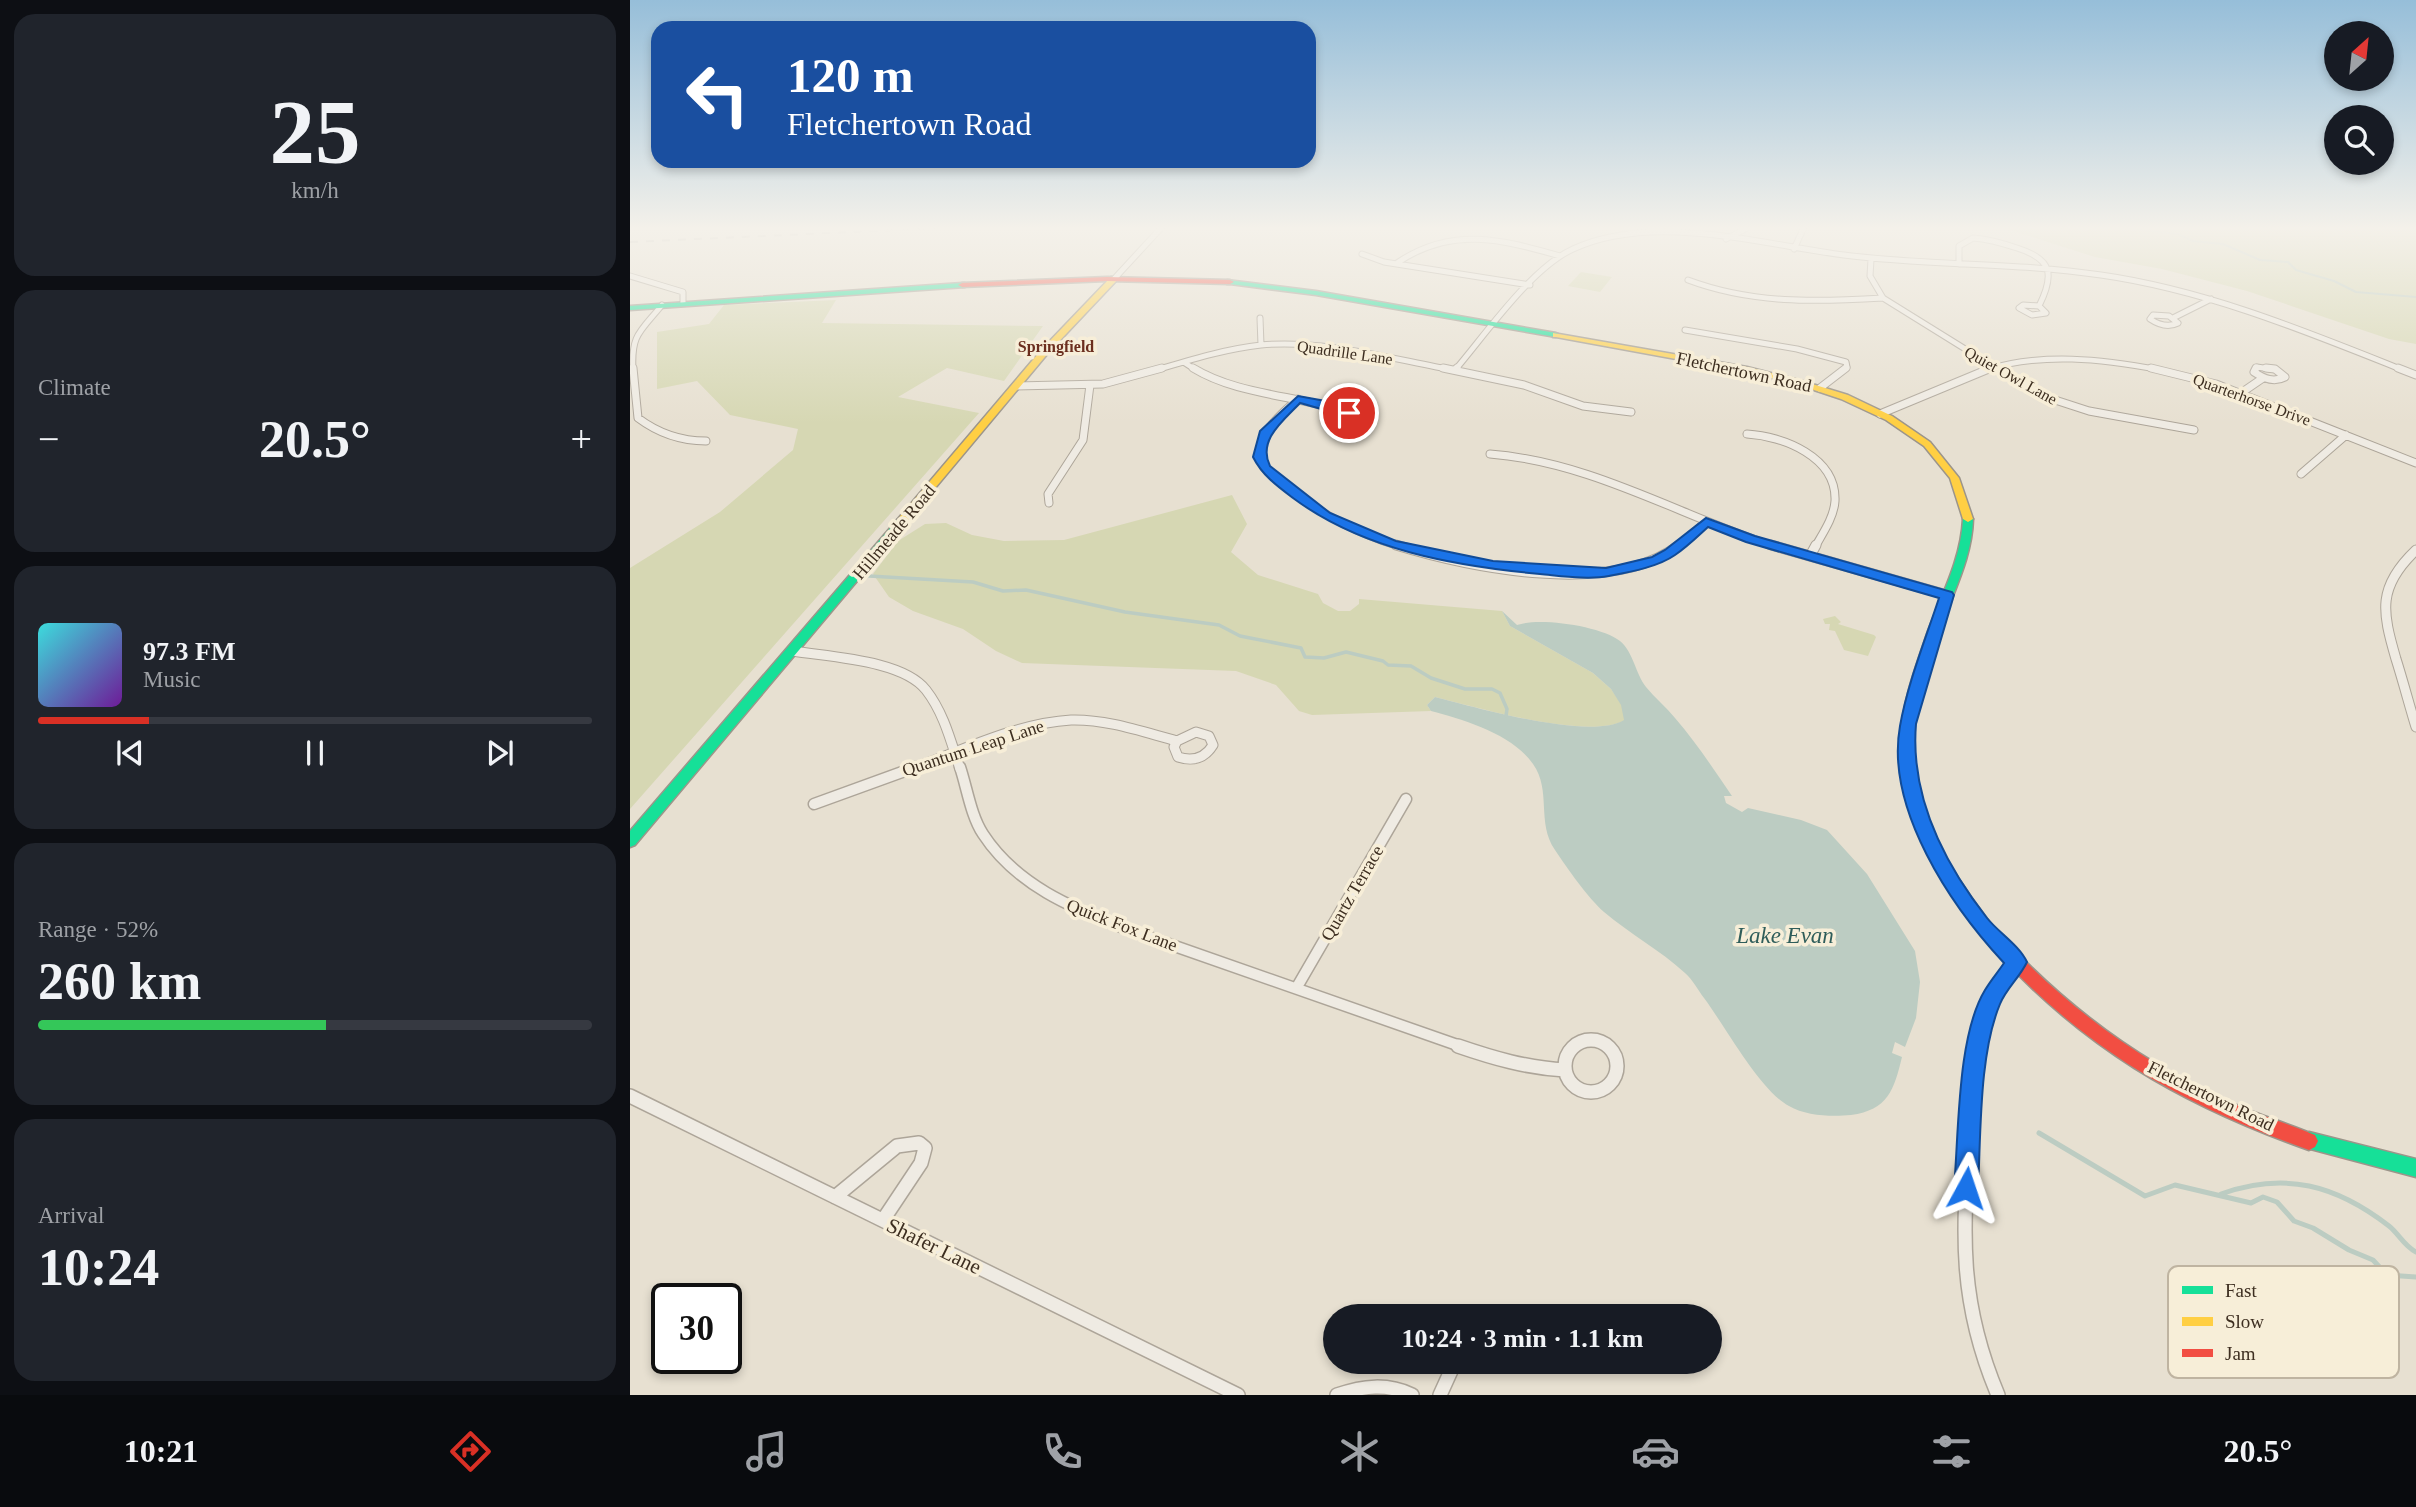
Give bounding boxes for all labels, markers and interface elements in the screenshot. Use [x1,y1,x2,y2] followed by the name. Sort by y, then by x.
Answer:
[2324,21,2394,91] north arrow
[2324,21,2394,175] map controls
[787,48,914,103] text: 120 m
[672,49,763,140] icon: left
[270,82,361,183] text: 25
[2324,105,2394,175] button: search
[787,106,1031,142] text: Fletchertown Road
[291,178,339,203] text: km/h
[1296,337,1394,368] street label: Quadrille Lane
[1018,338,1094,356] district label: Springfield
[1962,343,2060,408] street label: Quiet Owl Lane
[1675,348,1813,396] street label: Fletchertown Road
[2191,370,2313,429] street label: Quarterhorse Drive
[38,375,111,400] text: Climate
[1319,383,1379,443] pin
[1330,394,1368,432] icon: arrive
[259,411,371,468] text: 20.5°
[38,418,59,460] text: −
[571,418,592,460] text: +
[849,481,939,583] street label: Hillmeade Road
[143,637,235,666] text: 97.3 FM
[143,667,201,692] text: Music
[900,716,1046,780] street label: Quantum Leap Lane
[111,734,149,772] icon: previous
[296,734,334,772] icon: pause
[481,734,519,772] icon: next
[1317,842,1387,944] street label: Quartz Terrace
[1064,895,1180,955] street label: Quick Fox Lane
[38,917,158,942] text: Range · 52%
[1735,923,1834,948] water label: Lake Evan
[38,953,201,1010] text: 260 km
[2145,1057,2277,1135] street label: Fletchertown Road
[1929,1151,2003,1225] position arrow
[38,1203,104,1228] text: Arrival
[883,1213,985,1279] street label: Shafer Lane
[38,1239,159,1296] text: 10:24
[2168,1266,2399,1378] legend
[2225,1280,2257,1301] text: Fast
[651,1283,742,1374] speed limit sign: 30
[2225,1311,2264,1332] text: Slow
[1402,1324,1643,1353] text: 10:24 · 3 min · 1.1 km
[2225,1343,2256,1364] text: Jam
[446,1427,495,1476] icon: directions
[742,1427,791,1476] icon: music
[1038,1427,1087,1476] icon: phone
[1335,1427,1384,1476] icon: climate
[1631,1427,1680,1476] icon: car
[1927,1427,1976,1476] icon: filters
[124,1433,198,1469] text: 10:21
[2224,1433,2292,1469] text: 20.5°

